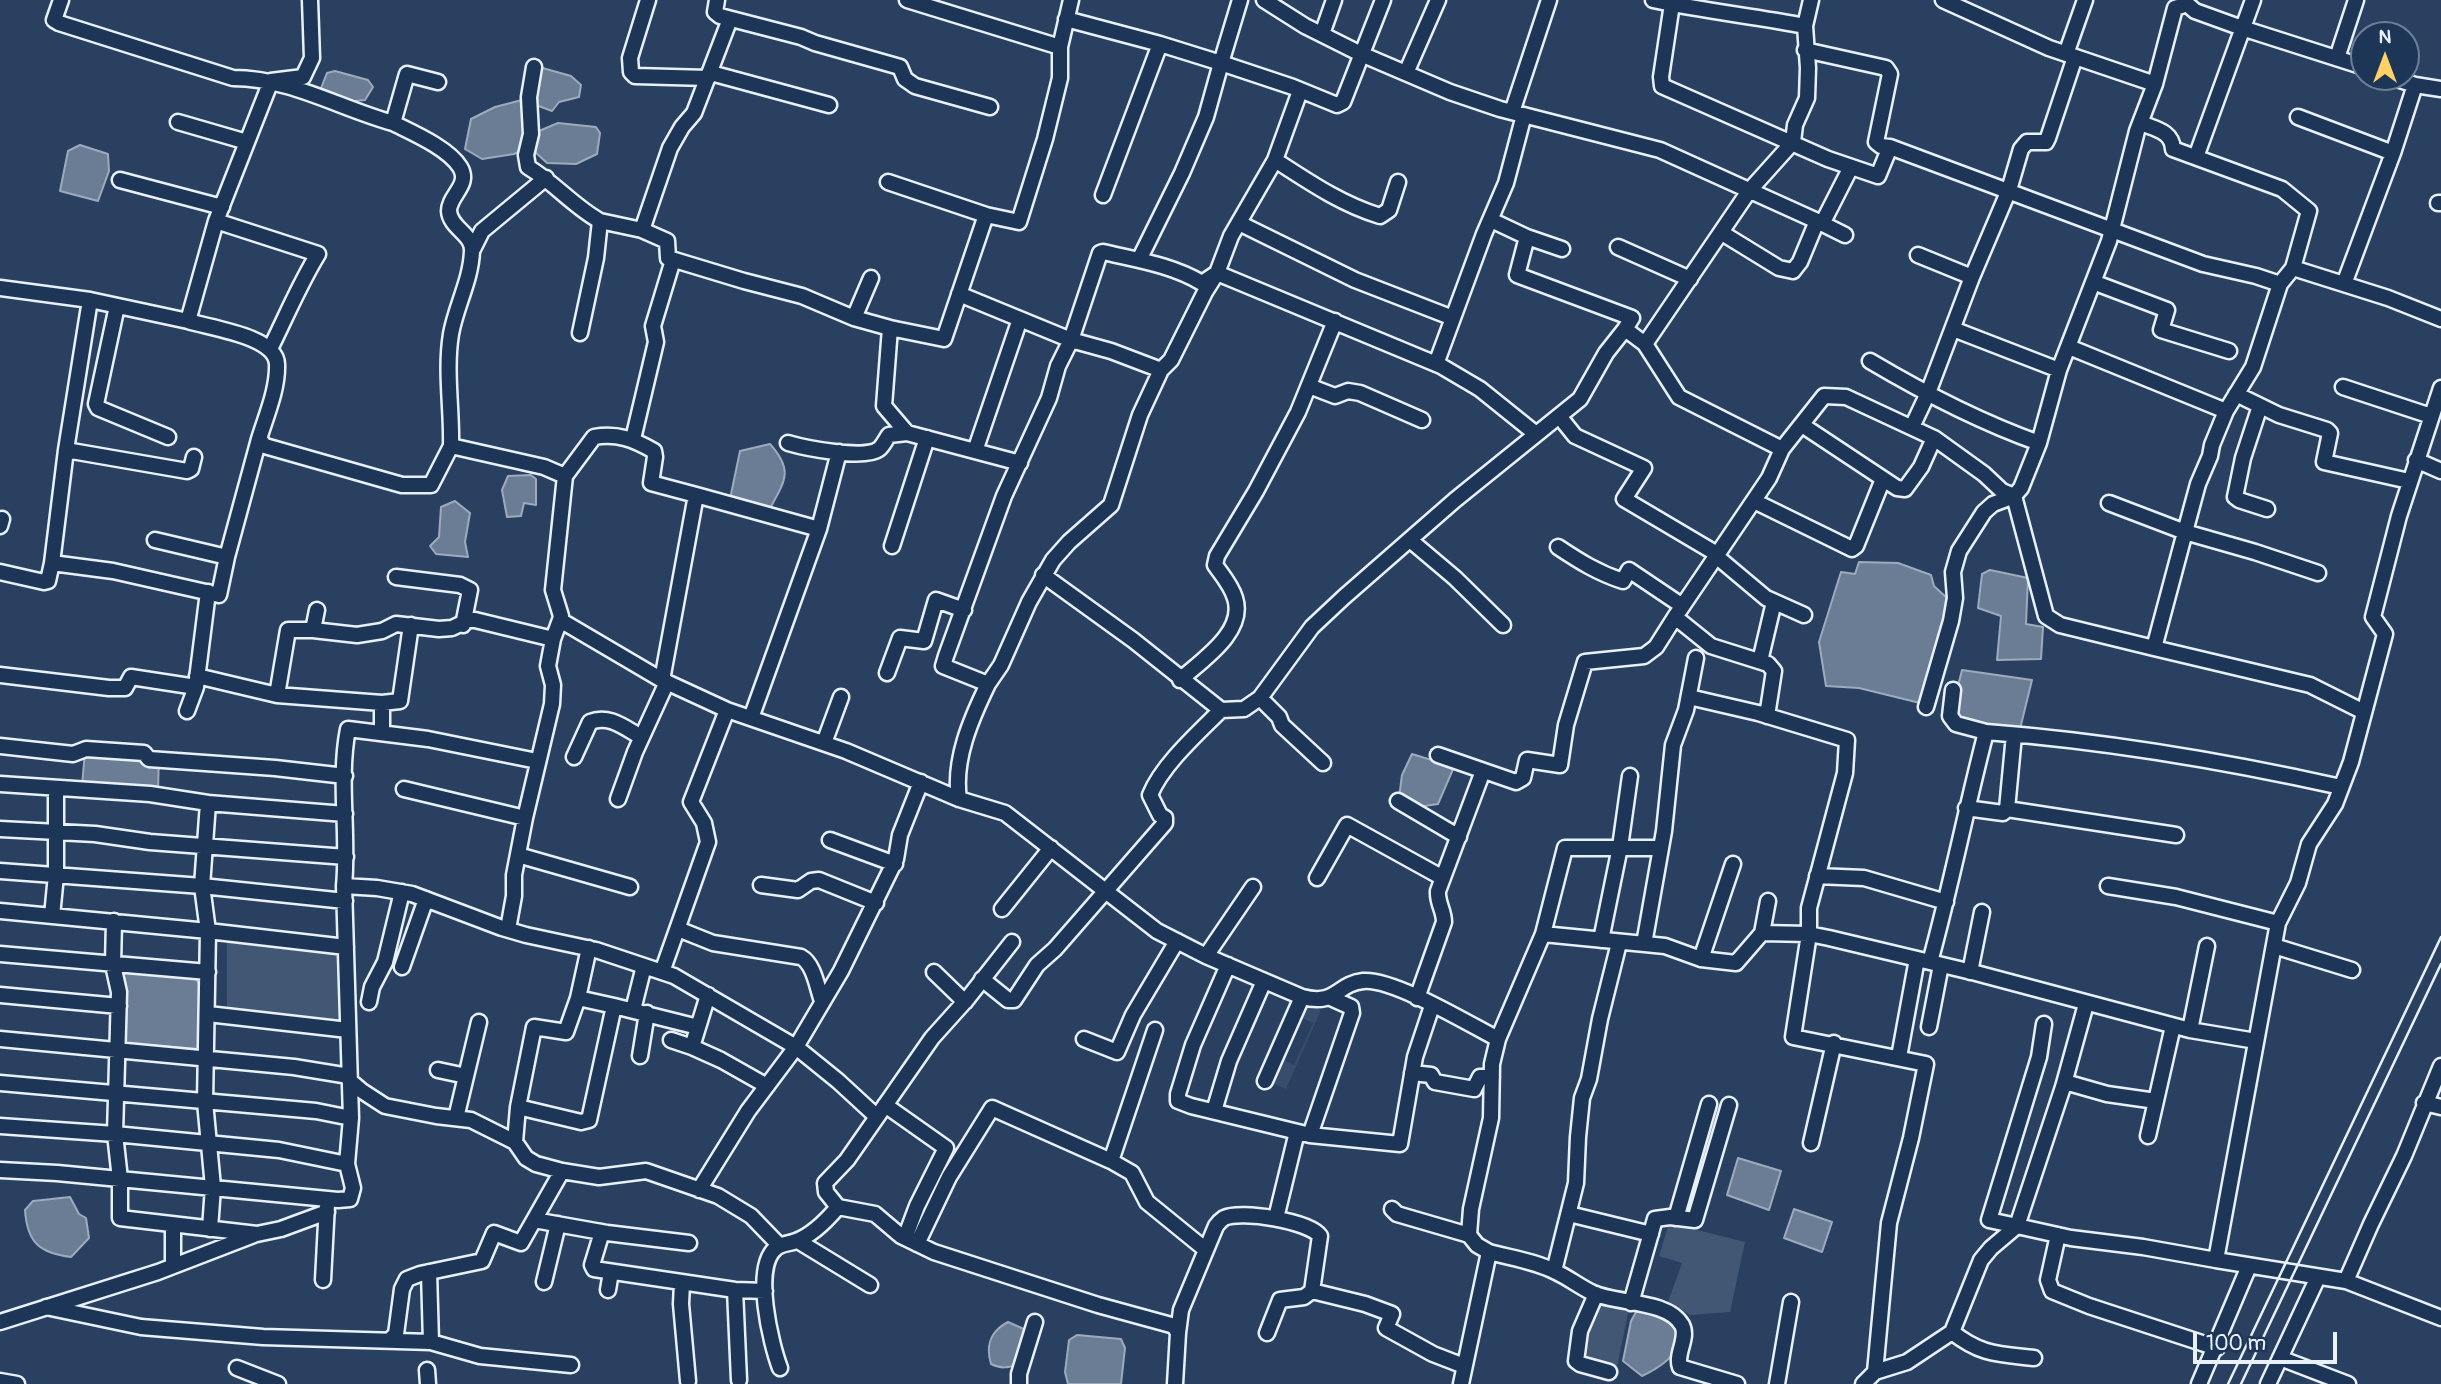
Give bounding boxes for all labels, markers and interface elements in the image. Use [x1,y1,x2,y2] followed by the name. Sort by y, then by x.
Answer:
[2350,21,2420,91] north arrow
[2379,25,2391,49] text: N
[2196,1318,2340,1362] scale bar
[2206,1330,2266,1357] text: 100 m

